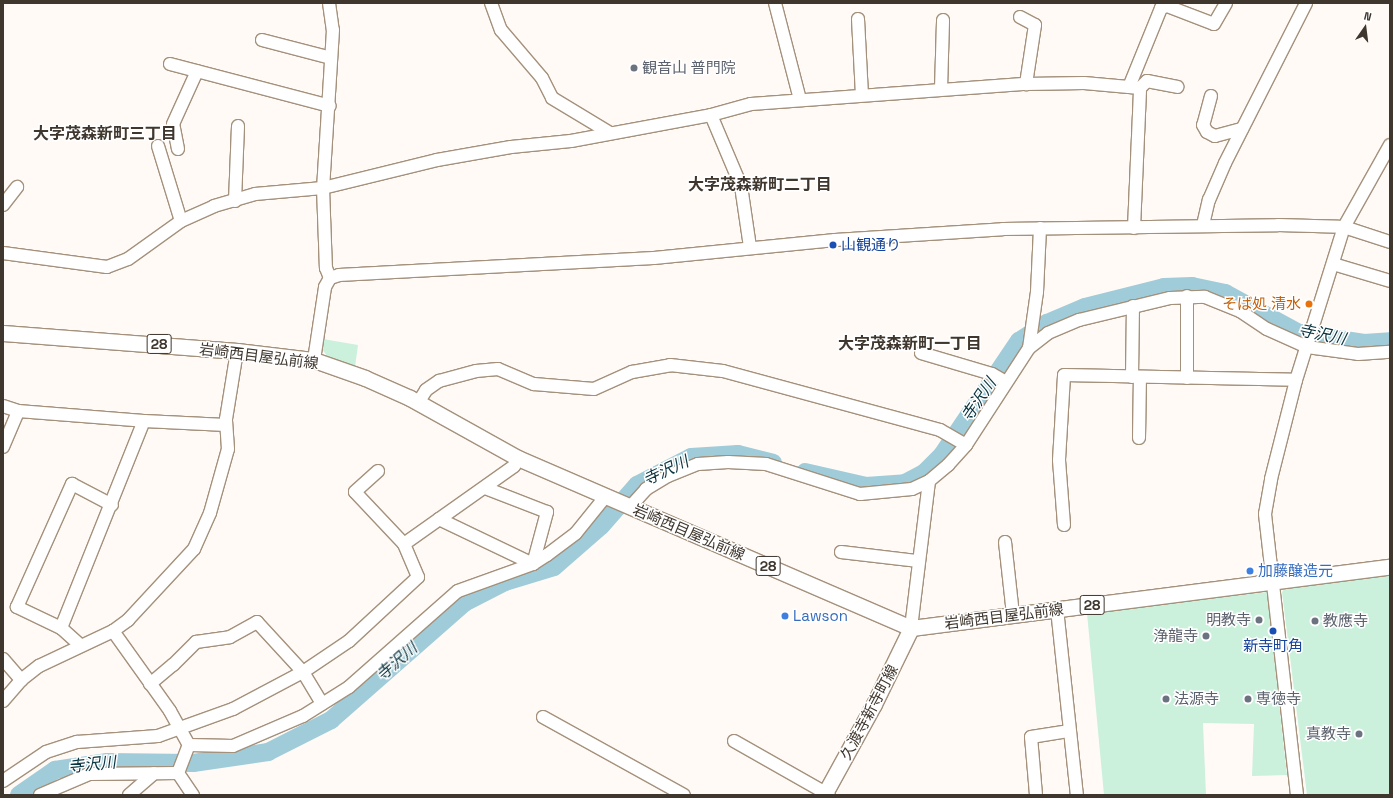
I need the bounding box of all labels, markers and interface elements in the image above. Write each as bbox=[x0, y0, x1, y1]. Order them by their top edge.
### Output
north arrow bbox=[1345, 8, 1385, 48]
text: N bbox=[1363, 9, 1373, 24]
place label: 観音山 普門院 bbox=[642, 59, 736, 77]
marker: 観音山 普門院 bbox=[629, 63, 639, 73]
district label: 大字茂森新町三丁目 bbox=[33, 124, 177, 144]
district label: 大字茂森新町二丁目 bbox=[688, 175, 832, 195]
place label: 山観通り bbox=[841, 236, 901, 254]
marker: 山観通り bbox=[828, 240, 838, 250]
place label: そば処 清水 bbox=[1222, 295, 1301, 313]
marker: そば処 清水 bbox=[1304, 299, 1314, 309]
water label: 寺沢川 bbox=[1297, 321, 1347, 349]
road number: 28 bbox=[146, 332, 172, 356]
district label: 大字茂森新町一丁目 bbox=[838, 334, 982, 354]
street label: 岩崎西目屋弘前線 bbox=[198, 340, 320, 372]
water label: 寺沢川 bbox=[958, 375, 1000, 425]
water label: 寺沢川 bbox=[640, 452, 692, 490]
street label: 岩崎西目屋弘前線 bbox=[630, 500, 748, 564]
road number: 28 bbox=[755, 554, 781, 578]
place label: 加藤醸造元 bbox=[1258, 562, 1333, 580]
marker: 加藤醸造元 bbox=[1245, 566, 1255, 576]
road number: 28 bbox=[1079, 593, 1105, 617]
street label: 岩崎西目屋弘前線 bbox=[943, 600, 1065, 632]
place label: Lawson bbox=[793, 607, 848, 625]
marker: Lawson bbox=[780, 611, 790, 621]
place label: 明教寺 bbox=[1206, 611, 1251, 629]
place label: 教應寺 bbox=[1323, 612, 1368, 630]
marker: 明教寺 bbox=[1254, 615, 1264, 625]
marker: 教應寺 bbox=[1310, 616, 1320, 626]
marker: 新寺町角 bbox=[1268, 626, 1278, 636]
place label: 浄龍寺 bbox=[1153, 627, 1198, 645]
marker: 浄龍寺 bbox=[1201, 631, 1211, 641]
place label: 新寺町角 bbox=[1243, 637, 1303, 655]
water label: 寺沢川 bbox=[373, 639, 421, 685]
street label: 久渡寺新寺町線 bbox=[836, 661, 902, 763]
place label: 法源寺 bbox=[1174, 690, 1219, 708]
place label: 専徳寺 bbox=[1256, 690, 1301, 708]
marker: 法源寺 bbox=[1161, 694, 1171, 704]
marker: 専徳寺 bbox=[1243, 694, 1253, 704]
place label: 真教寺 bbox=[1306, 725, 1351, 743]
marker: 真教寺 bbox=[1354, 729, 1364, 739]
water label: 寺沢川 bbox=[67, 753, 117, 777]

